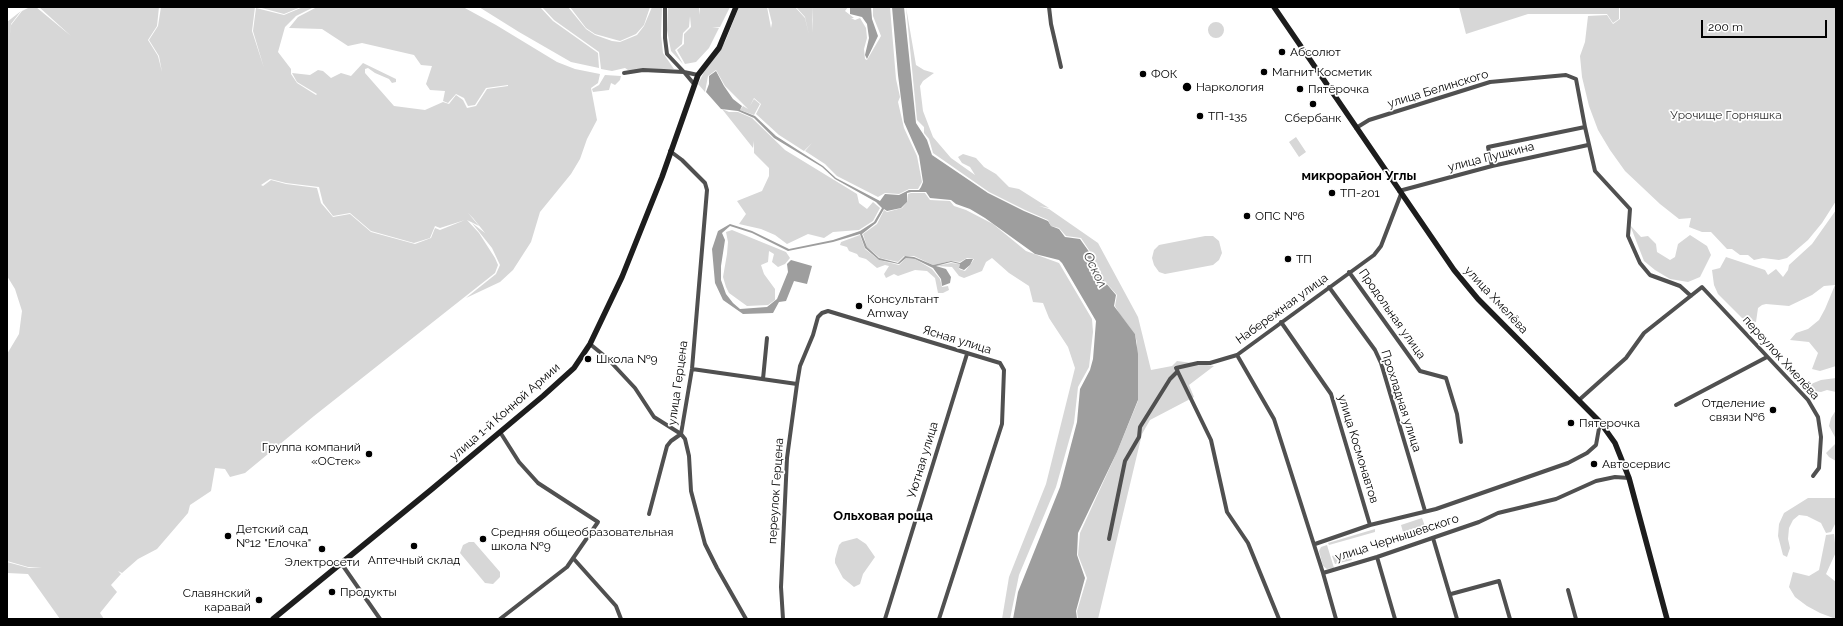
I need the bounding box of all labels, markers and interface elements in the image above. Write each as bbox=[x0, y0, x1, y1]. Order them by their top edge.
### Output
scale bar bbox=[1703, 12, 1829, 38]
text: 200 m bbox=[1708, 20, 1743, 34]
place label: Абсолют bbox=[1290, 45, 1341, 59]
marker: Абсолют bbox=[1277, 47, 1287, 57]
place label: Магнит Косметик bbox=[1272, 65, 1372, 79]
place label: ФОК bbox=[1151, 67, 1177, 81]
marker: Магнит Косметик bbox=[1259, 67, 1269, 77]
street label: улица Белинского bbox=[1386, 67, 1490, 111]
marker: ФОК bbox=[1138, 69, 1148, 79]
place label: Наркология bbox=[1196, 80, 1264, 94]
marker: Наркология bbox=[1181, 81, 1193, 93]
place label: Пятёрочка bbox=[1308, 82, 1369, 96]
marker: Пятёрочка bbox=[1295, 84, 1305, 94]
marker: Сбербанк bbox=[1308, 99, 1318, 109]
park label: Урочище Горняшка bbox=[1670, 108, 1782, 122]
place label: ТП-135 bbox=[1208, 109, 1247, 123]
marker: ТП-135 bbox=[1195, 111, 1205, 121]
place label: Сбербанк bbox=[1284, 111, 1342, 125]
street label: улица Пушкина bbox=[1446, 139, 1536, 175]
district label: микрорайон Углы bbox=[1302, 168, 1416, 184]
place label: ТП-201 bbox=[1340, 186, 1380, 200]
marker: ТП-201 bbox=[1327, 188, 1337, 198]
place label: ОПС №6 bbox=[1255, 209, 1305, 223]
marker: ОПС №6 bbox=[1242, 211, 1252, 221]
water label: Оскол bbox=[1080, 250, 1110, 290]
place label: ТП bbox=[1296, 252, 1312, 266]
marker: ТП bbox=[1283, 254, 1293, 264]
street label: улица Хмелёва bbox=[1461, 263, 1531, 337]
street label: Продольная улица bbox=[1356, 266, 1428, 362]
street label: Набережная улица bbox=[1233, 271, 1331, 347]
place label: Консультант Amway bbox=[867, 292, 939, 320]
marker: Консультант Amway bbox=[854, 301, 864, 311]
street label: переулок Хмелёва bbox=[1740, 313, 1822, 403]
street label: Ясная улица bbox=[921, 323, 993, 357]
street label: улица Герцена bbox=[665, 340, 691, 426]
street label: Прохладная улица bbox=[1378, 348, 1424, 454]
place label: Школа №9 bbox=[596, 352, 658, 366]
marker: Школа №9 bbox=[583, 354, 593, 364]
street label: улица 1-й Конной Армии bbox=[447, 360, 563, 464]
street label: улица Космонавтов bbox=[1335, 393, 1381, 505]
place label: Отделение связи №6 bbox=[1702, 396, 1765, 424]
marker: Отделение связи №6 bbox=[1768, 405, 1778, 415]
place label: Пятерочка bbox=[1579, 416, 1640, 430]
marker: Пятерочка bbox=[1566, 418, 1576, 428]
street label: Уютная улица bbox=[905, 420, 941, 500]
street label: переулок Герцена bbox=[765, 438, 787, 544]
place label: Группа компаний «ОСтек» bbox=[262, 440, 361, 468]
marker: Группа компаний «ОСтек» bbox=[364, 449, 374, 459]
place label: Автосервис bbox=[1602, 457, 1670, 471]
marker: Автосервис bbox=[1589, 459, 1599, 469]
district label: Ольховая роща bbox=[833, 508, 933, 524]
street label: улица Чернышевского bbox=[1333, 511, 1461, 565]
place label: Детский сад №12 "Елочка" bbox=[236, 522, 311, 550]
place label: Средняя общеобразовательная школа №9 bbox=[491, 525, 674, 553]
marker: Детский сад №12 "Елочка" bbox=[223, 531, 233, 541]
marker: Средняя общеобразовательная школа №9 bbox=[478, 534, 488, 544]
marker: Аптечный склад bbox=[409, 541, 419, 551]
marker: Электросети bbox=[317, 544, 327, 554]
place label: Аптечный склад bbox=[368, 553, 460, 567]
place label: Электросети bbox=[284, 555, 360, 569]
place label: Продукты bbox=[340, 585, 397, 599]
place label: Славянский каравай bbox=[183, 586, 251, 614]
marker: Продукты bbox=[327, 587, 337, 597]
marker: Славянский каравай bbox=[254, 595, 264, 605]

